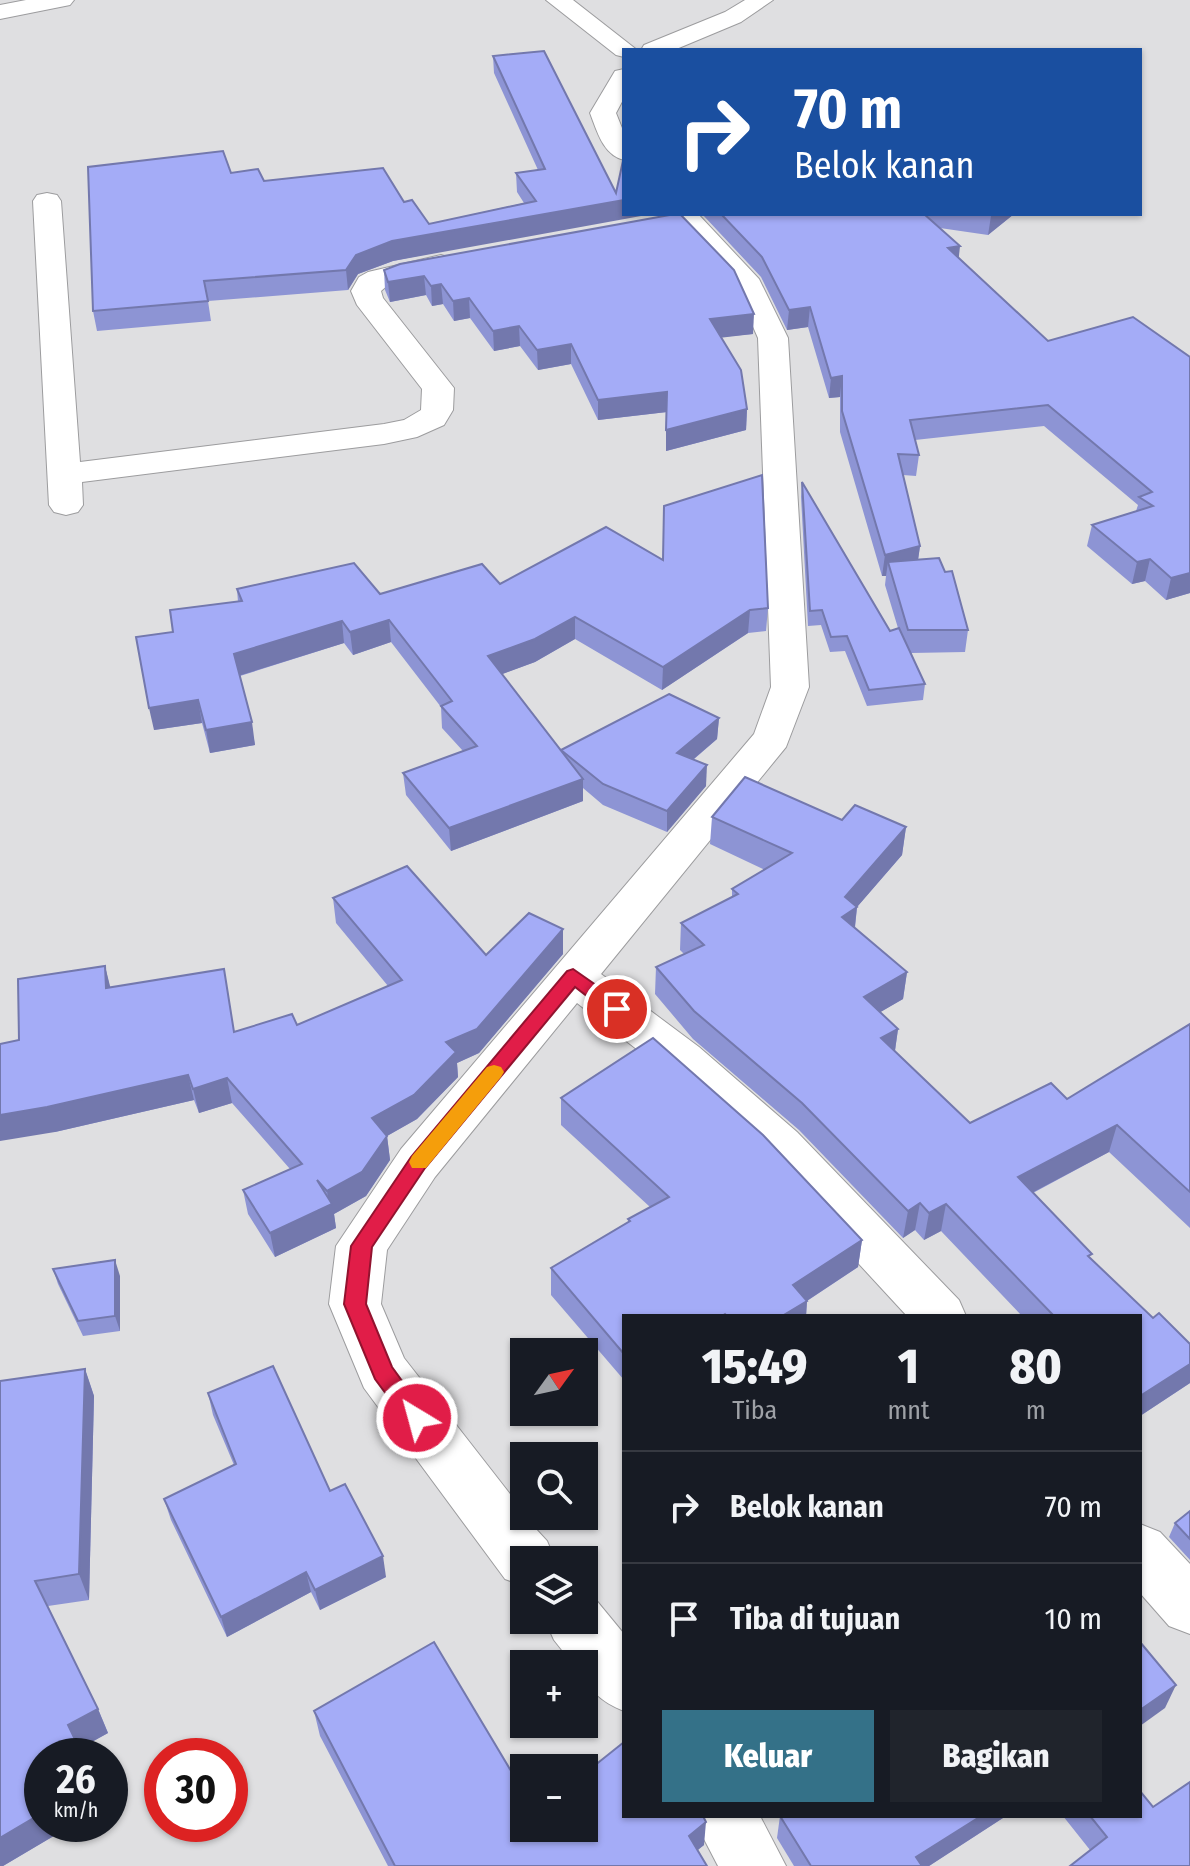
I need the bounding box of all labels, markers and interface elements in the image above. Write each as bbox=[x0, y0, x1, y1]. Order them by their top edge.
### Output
text: 70 m bbox=[794, 76, 902, 143]
icon: right bbox=[662, 80, 766, 184]
text: Belok kanan bbox=[794, 144, 974, 188]
pin bbox=[583, 975, 651, 1043]
icon: arrive bbox=[595, 987, 639, 1031]
north arrow bbox=[510, 1338, 598, 1426]
map controls bbox=[510, 1338, 598, 1842]
text: 15:49 bbox=[702, 1338, 807, 1396]
text: 1 bbox=[898, 1338, 919, 1396]
text: 80 bbox=[1010, 1338, 1062, 1396]
position arrow bbox=[375, 1376, 459, 1460]
text: Tiba bbox=[732, 1395, 777, 1426]
text: mnt bbox=[887, 1395, 930, 1426]
text: m bbox=[1026, 1395, 1046, 1426]
button: search bbox=[510, 1442, 598, 1530]
icon: right bbox=[662, 1485, 706, 1529]
text: Belok kanan bbox=[730, 1489, 884, 1525]
text: 70 m bbox=[1044, 1489, 1102, 1525]
button: layers bbox=[510, 1546, 598, 1634]
icon: arrive bbox=[662, 1597, 706, 1641]
text: Tiba di tujuan bbox=[730, 1601, 900, 1637]
text: 10 m bbox=[1045, 1601, 1102, 1637]
button: + bbox=[510, 1650, 598, 1738]
button: Keluar bbox=[662, 1710, 874, 1802]
button: Bagikan bbox=[890, 1710, 1102, 1802]
speed limit sign: 30 bbox=[144, 1738, 248, 1842]
button: − bbox=[510, 1754, 598, 1842]
text: 26 bbox=[56, 1756, 96, 1804]
text: km/h bbox=[54, 1798, 98, 1822]

